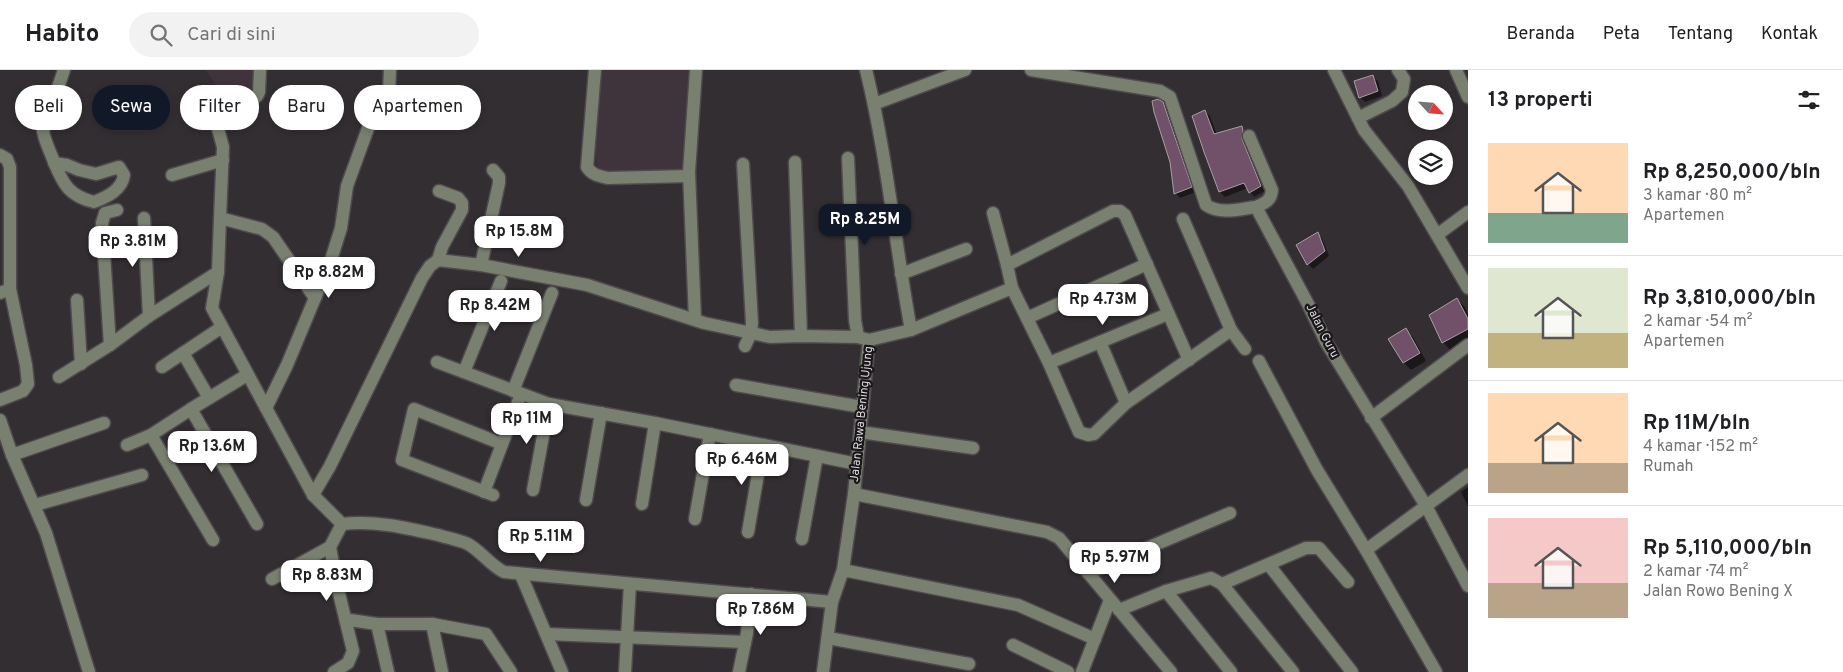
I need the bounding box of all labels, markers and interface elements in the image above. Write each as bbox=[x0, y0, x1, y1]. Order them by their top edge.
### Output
search box bbox=[129, 12, 479, 57]
text: Habito bbox=[25, 20, 99, 50]
icon: search bbox=[147, 21, 175, 49]
text: Cari di sini bbox=[187, 23, 276, 47]
text: Beranda bbox=[1506, 23, 1575, 46]
text: Peta bbox=[1603, 23, 1640, 46]
text: Tentang bbox=[1668, 23, 1733, 46]
text: Kontak bbox=[1761, 23, 1818, 46]
chip: Beli bbox=[15, 85, 82, 130]
chip: Sewa bbox=[92, 85, 170, 130]
chip: Filter bbox=[180, 85, 259, 130]
chip: Baru bbox=[269, 85, 344, 130]
chip: Apartemen bbox=[354, 85, 481, 130]
north arrow bbox=[1408, 85, 1452, 130]
map controls bbox=[1408, 85, 1453, 185]
icon: filters bbox=[1795, 86, 1823, 114]
text: 13 properti bbox=[1488, 87, 1593, 114]
button: layers bbox=[1408, 140, 1453, 185]
text: Rp 8,250,000/bln bbox=[1643, 159, 1821, 186]
icon: home bbox=[1528, 163, 1588, 223]
text: 3 kamar · 80 m² bbox=[1643, 186, 1752, 206]
pin: Rp 8.25M bbox=[813, 204, 917, 246]
text: Apartemen bbox=[1643, 206, 1724, 226]
text: Rp 8.25M bbox=[830, 210, 900, 230]
pin: Rp 15.8M bbox=[467, 216, 571, 258]
text: Rp 15.8M bbox=[485, 222, 553, 242]
pin: Rp 3.81M bbox=[81, 226, 185, 268]
text: Rp 3.81M bbox=[100, 232, 166, 252]
pin: Rp 8.82M bbox=[277, 256, 381, 299]
text: Rp 8.82M bbox=[294, 263, 364, 283]
pin: Rp 4.73M bbox=[1051, 284, 1155, 326]
text: Rp 3,810,000/bln bbox=[1643, 285, 1816, 312]
icon: home bbox=[1528, 288, 1588, 348]
pin: Rp 8.42M bbox=[443, 290, 547, 332]
text: Rp 4.73M bbox=[1069, 290, 1137, 310]
text: Rp 8.42M bbox=[460, 296, 530, 316]
street label: Jalan Guru bbox=[1302, 301, 1342, 361]
text: 2 kamar · 54 m² bbox=[1643, 312, 1753, 332]
text: Apartemen bbox=[1643, 332, 1724, 352]
street label: Jalan Rawa Bening Ujung bbox=[847, 345, 877, 483]
pin: Rp 11M bbox=[486, 402, 568, 445]
text: Rp 11M bbox=[502, 409, 552, 429]
text: Rp 11M/bln bbox=[1643, 410, 1750, 437]
icon: home bbox=[1528, 413, 1588, 473]
pin: Rp 13.6M bbox=[160, 430, 264, 473]
text: Rp 13.6M bbox=[179, 437, 245, 457]
text: 4 kamar · 152 m² bbox=[1643, 437, 1758, 457]
pin: Rp 6.46M bbox=[690, 444, 794, 486]
text: Rp 6.46M bbox=[706, 450, 778, 470]
text: Rumah bbox=[1643, 457, 1694, 477]
pin: Rp 5.11M bbox=[489, 520, 593, 563]
text: Rp 5.11M bbox=[509, 527, 573, 547]
text: Rp 5,110,000/bln bbox=[1643, 535, 1812, 562]
icon: home bbox=[1528, 538, 1588, 598]
pin: Rp 5.97M bbox=[1063, 542, 1167, 584]
text: Rp 5.97M bbox=[1081, 548, 1150, 568]
pin: Rp 8.83M bbox=[275, 560, 379, 602]
text: 2 kamar · 74 m² bbox=[1643, 562, 1748, 582]
text: Rp 8.83M bbox=[292, 566, 362, 586]
text: Jalan Rowo Bening X bbox=[1643, 582, 1793, 602]
pin: Rp 7.86M bbox=[709, 594, 813, 636]
text: Rp 7.86M bbox=[727, 600, 795, 620]

